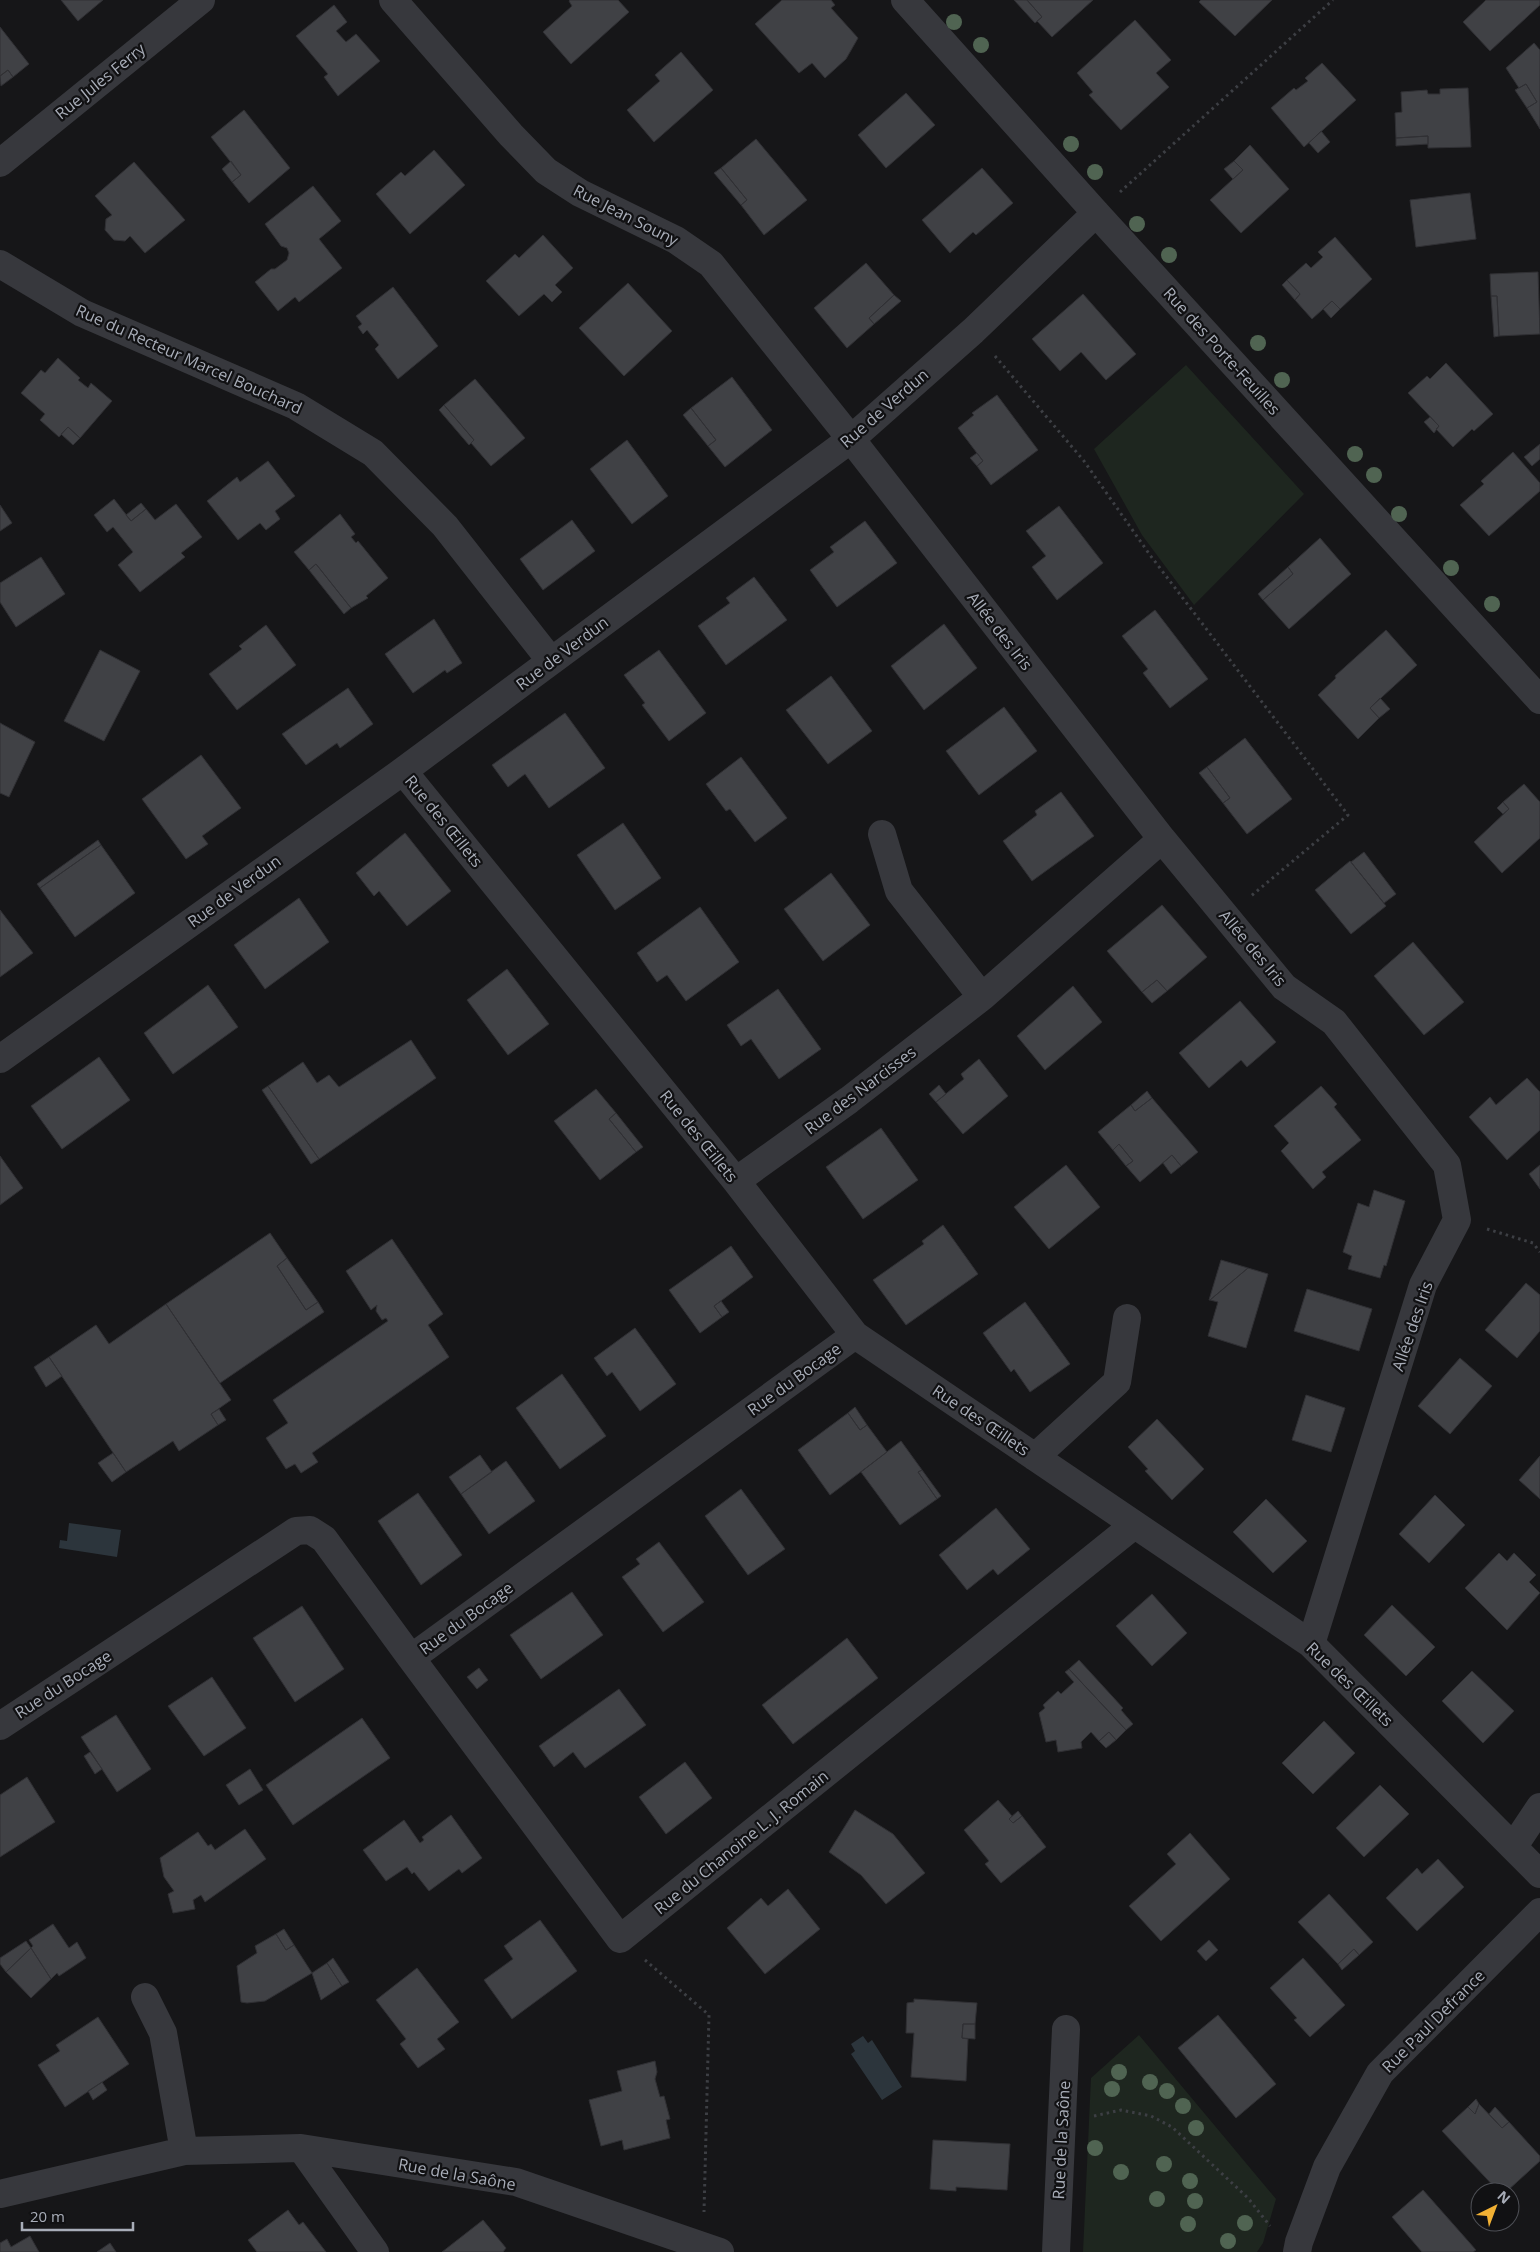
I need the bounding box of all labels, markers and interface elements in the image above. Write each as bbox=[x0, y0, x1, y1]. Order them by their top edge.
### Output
street label: Rue Jules Ferry bbox=[50, 37, 150, 124]
street label: Rue Jean Souny bbox=[570, 179, 683, 251]
street label: Rue des Porte-Feuilles bbox=[1159, 282, 1285, 420]
street label: Rue du Recteur Marcel Bouchard bbox=[72, 299, 306, 419]
street label: Rue de Verdun bbox=[835, 364, 933, 452]
street label: Allée des Iris bbox=[963, 587, 1037, 675]
street label: Rue de Verdun bbox=[511, 611, 613, 695]
street label: Rue des Œillets bbox=[400, 770, 488, 872]
street label: Rue de Verdun bbox=[183, 850, 285, 932]
street label: Allée des Iris bbox=[1215, 905, 1291, 991]
street label: Rue des Narcisses bbox=[800, 1041, 920, 1139]
street label: Rue des Œillets bbox=[655, 1085, 743, 1187]
street label: Allée des Iris bbox=[1386, 1278, 1438, 1374]
street label: Rue du Bocage bbox=[743, 1338, 845, 1420]
street label: Rue des Œillets bbox=[928, 1379, 1034, 1461]
street label: Rue du Bocage bbox=[415, 1577, 517, 1659]
street label: Rue des Œillets bbox=[1302, 1637, 1398, 1731]
street label: Rue du Bocage bbox=[11, 1645, 115, 1723]
street label: Rue du Chanoine L. J. Romain bbox=[649, 1765, 833, 1919]
street label: Rue Paul Defrance bbox=[1377, 1965, 1489, 2077]
street label: Rue de la Saône bbox=[1047, 2080, 1075, 2200]
street label: Rue de la Saône bbox=[397, 2153, 517, 2195]
north arrow bbox=[1470, 2182, 1520, 2232]
text: N bbox=[1493, 2186, 1515, 2208]
scale bar bbox=[22, 2200, 134, 2232]
text: 20 m bbox=[30, 2206, 65, 2226]

